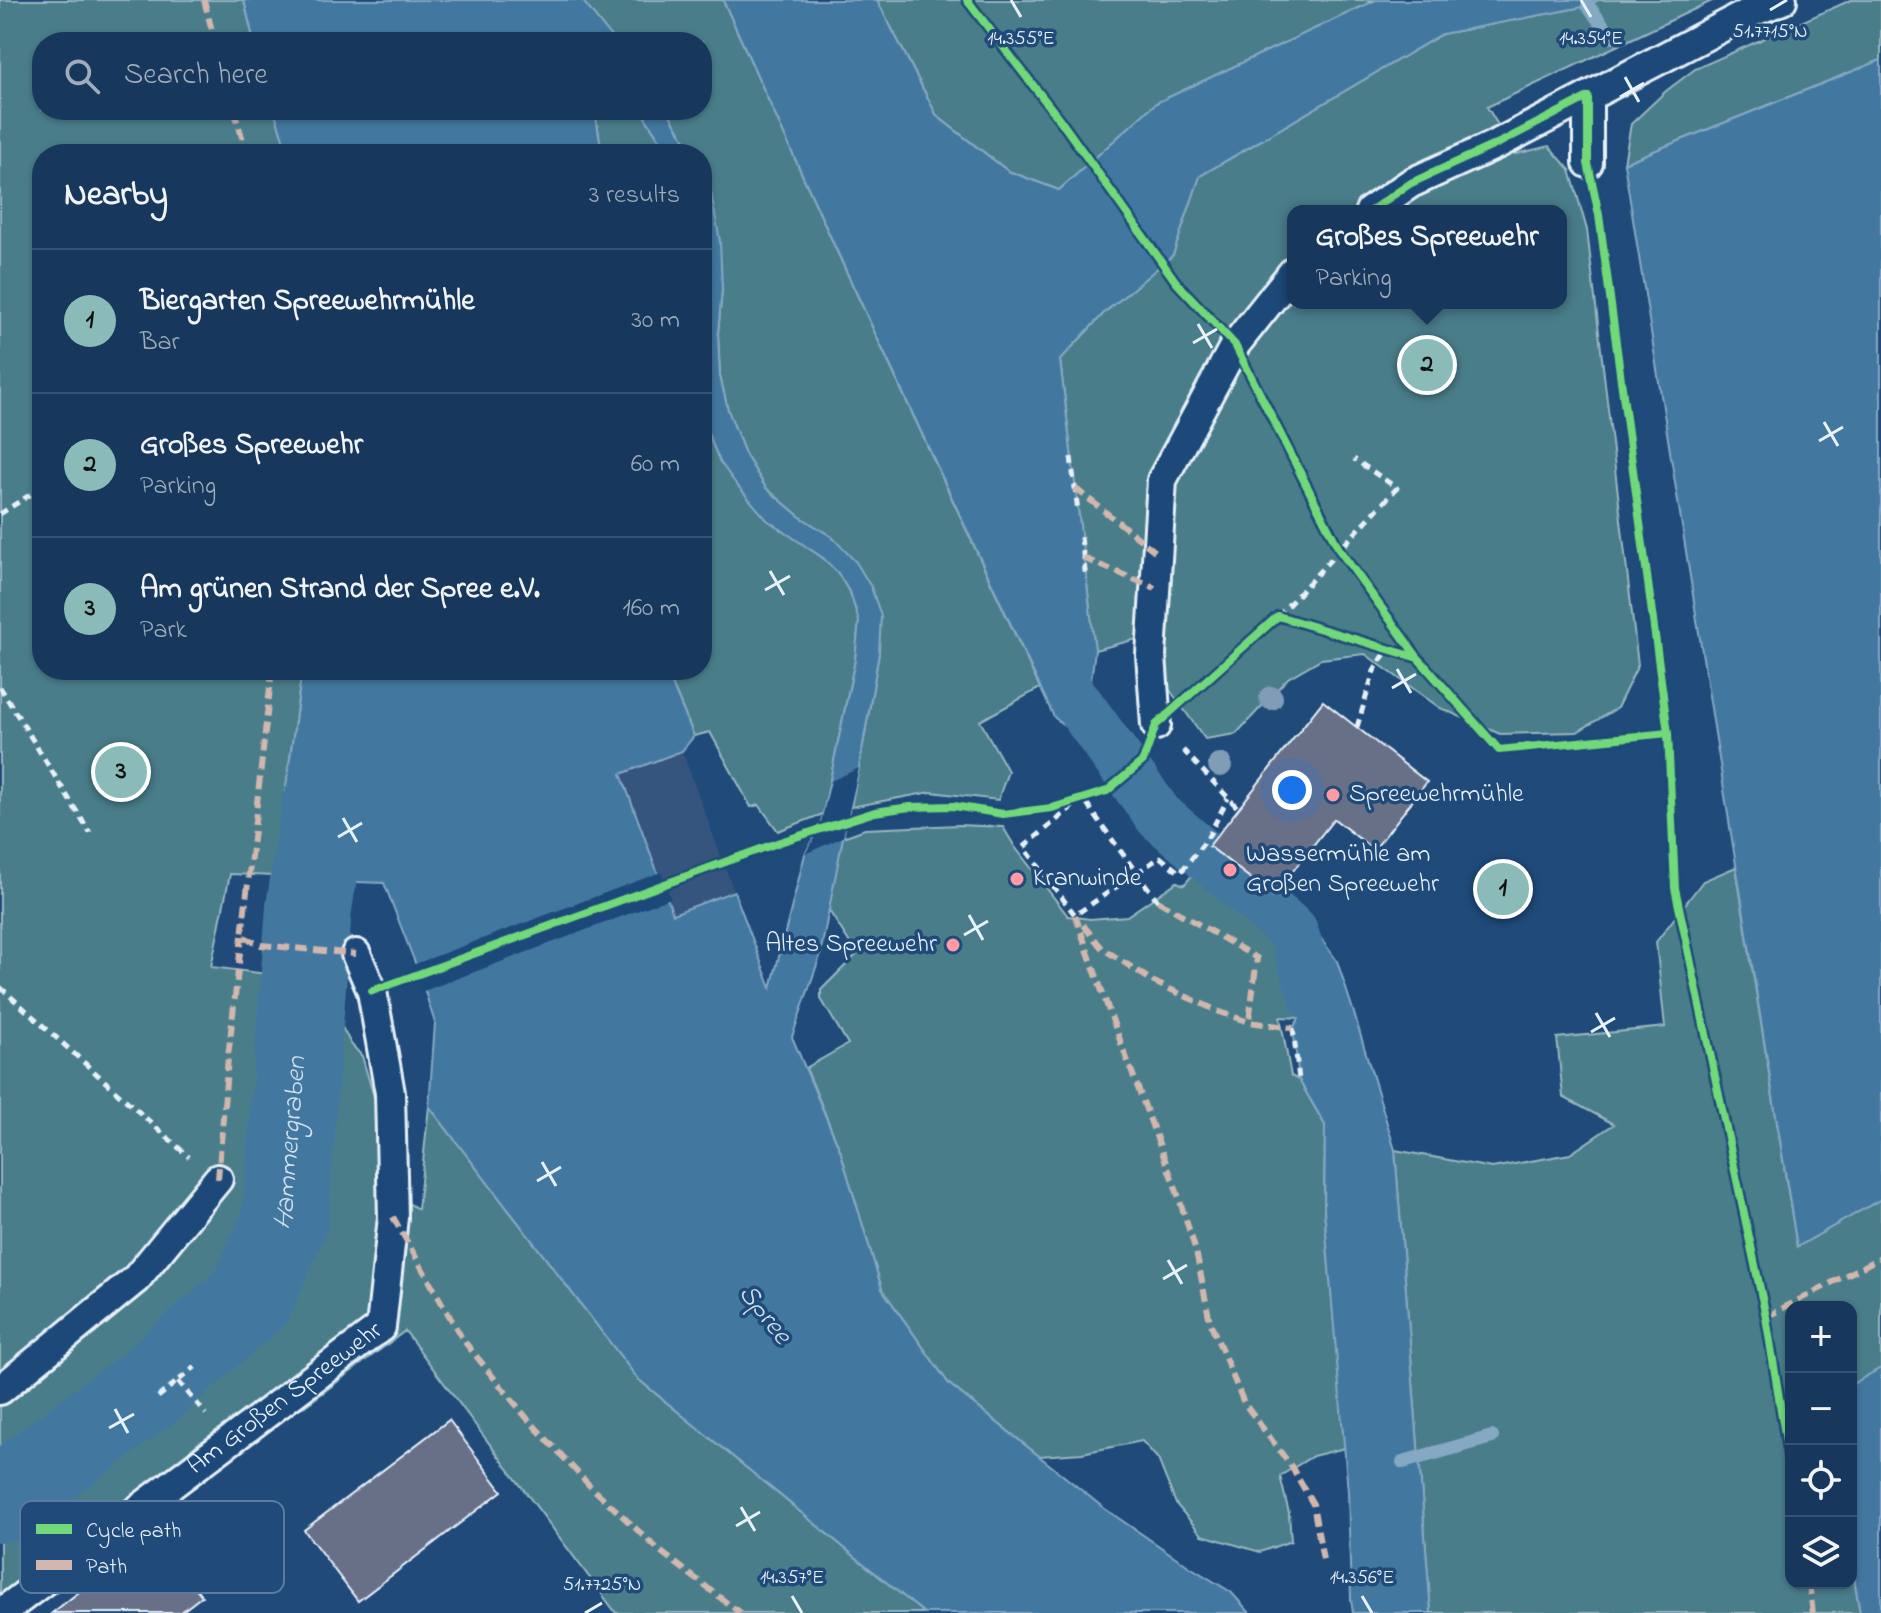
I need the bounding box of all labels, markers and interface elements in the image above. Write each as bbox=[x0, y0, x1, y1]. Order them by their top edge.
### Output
text: 51.7715°N bbox=[1732, 18, 1808, 47]
text: 14.355°E bbox=[987, 25, 1055, 54]
text: 14.354°E bbox=[1559, 25, 1623, 54]
search box bbox=[32, 32, 712, 120]
icon: search bbox=[60, 54, 104, 98]
text: Search here bbox=[124, 54, 268, 98]
text: Nearby bbox=[64, 171, 168, 221]
text: 3 results bbox=[589, 177, 680, 215]
popup bbox=[1287, 205, 1567, 309]
text: Großes Spreewehr bbox=[1315, 216, 1539, 260]
text: Parking bbox=[1315, 260, 1392, 298]
text: Biergarten Spreewehrmühle bbox=[140, 280, 475, 324]
text: 1 bbox=[86, 302, 94, 340]
text: 30 m bbox=[631, 302, 680, 340]
text: Bar bbox=[140, 324, 180, 362]
pin: 2 bbox=[1401, 335, 1453, 395]
text: Großes Spreewehr bbox=[140, 424, 363, 468]
text: 2 bbox=[84, 446, 96, 484]
text: 60 m bbox=[631, 446, 680, 484]
text: Parking bbox=[140, 468, 216, 506]
text: Am grünen Strand der Spree e.V. bbox=[140, 568, 540, 612]
text: 3 bbox=[85, 590, 95, 628]
text: 160 m bbox=[622, 590, 680, 628]
text: Park bbox=[140, 612, 187, 650]
pin: 3 bbox=[95, 742, 147, 802]
your location bbox=[1272, 770, 1312, 810]
place label: Spreewehrmühle bbox=[1349, 776, 1524, 814]
marker: Spreewehrmühle bbox=[1324, 786, 1342, 804]
place label: Wassermühle am Großen Spreewehr bbox=[1246, 836, 1440, 904]
pin: 1 bbox=[1477, 859, 1529, 919]
place label: Kranwinde bbox=[1033, 860, 1142, 898]
marker: Wassermühle am Großen Spreewehr bbox=[1221, 861, 1239, 879]
marker: Kranwinde bbox=[1008, 870, 1026, 888]
place label: Altes Spreewehr bbox=[765, 926, 938, 964]
marker: Altes Spreewehr bbox=[944, 936, 962, 954]
water label: Hammergraben bbox=[262, 1054, 318, 1237]
water label: Spree bbox=[727, 1276, 802, 1355]
map controls bbox=[1785, 1301, 1857, 1589]
button: + bbox=[1785, 1301, 1857, 1373]
street label: Am Großen Spreewehr bbox=[180, 1312, 392, 1485]
button: − bbox=[1785, 1373, 1857, 1445]
button: locate bbox=[1785, 1445, 1857, 1517]
legend bbox=[20, 1501, 284, 1593]
text: Cycle path bbox=[86, 1516, 181, 1549]
button: layers bbox=[1785, 1517, 1857, 1589]
text: Path bbox=[86, 1552, 127, 1584]
text: 14.357°E bbox=[760, 1564, 824, 1593]
text: 14.356°E bbox=[1330, 1564, 1394, 1593]
text: 51.7725°N bbox=[563, 1571, 641, 1600]

